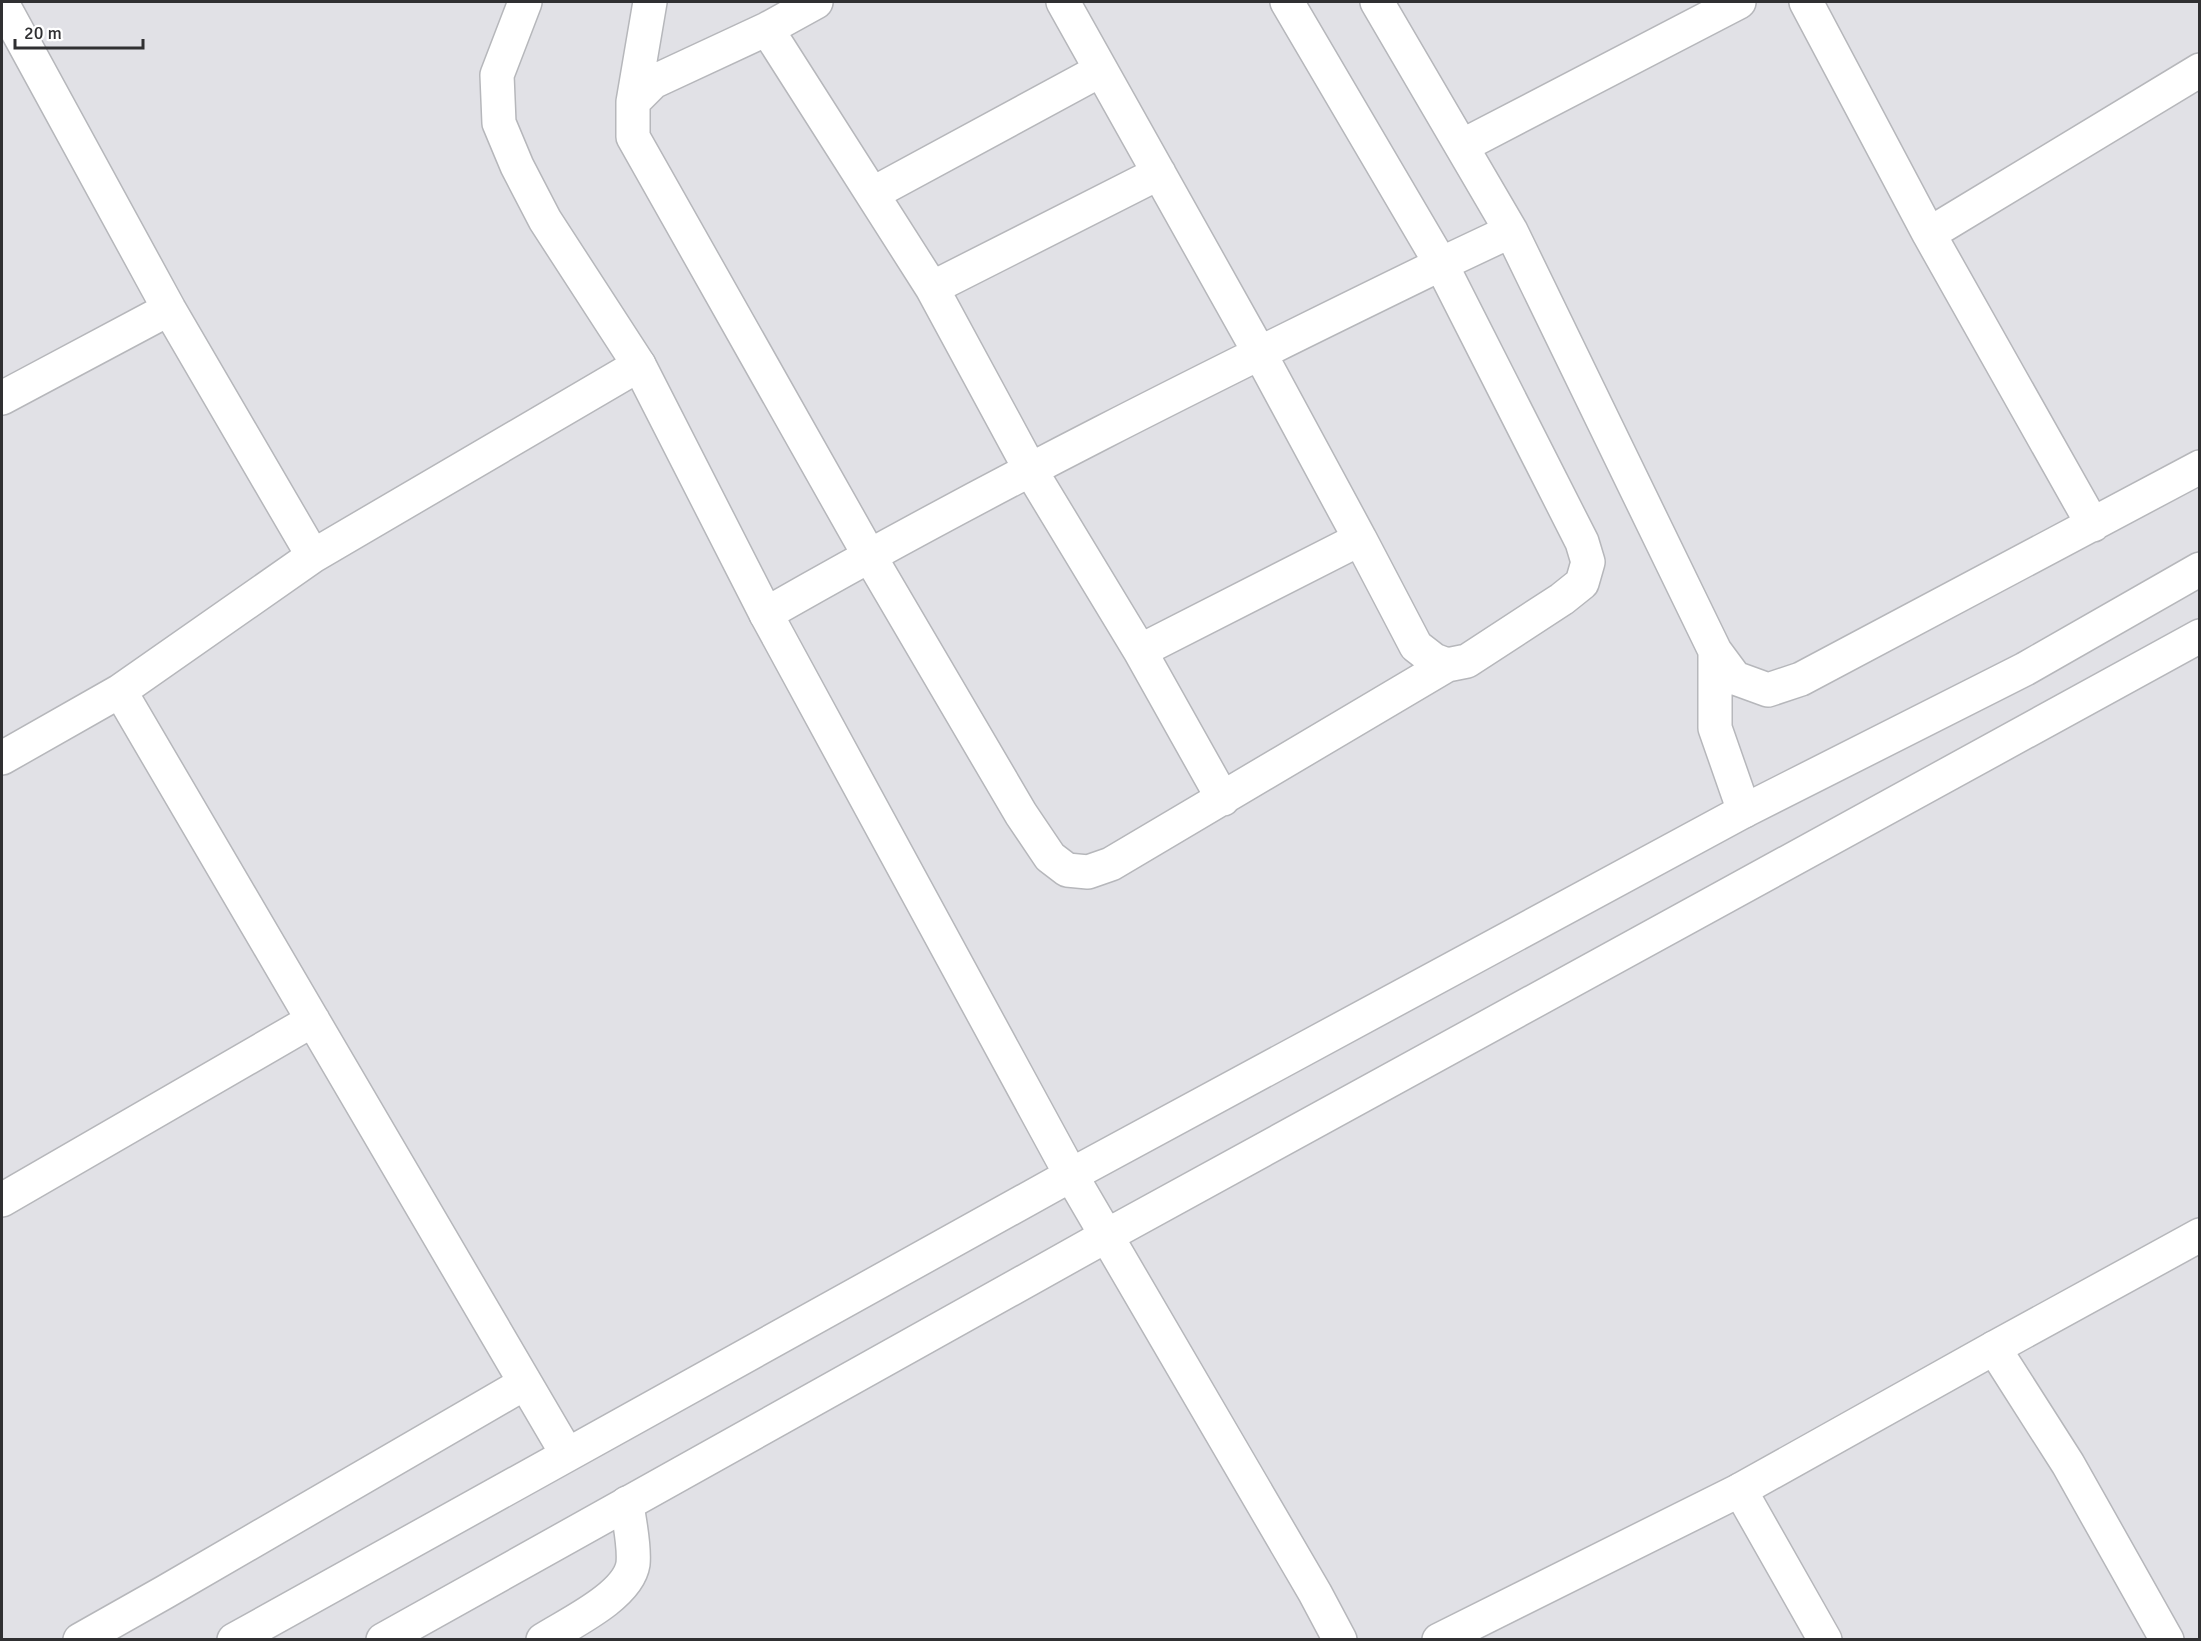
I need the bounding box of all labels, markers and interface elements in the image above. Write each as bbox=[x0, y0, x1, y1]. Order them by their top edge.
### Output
scale bar bbox=[15, 12, 142, 50]
text: 20 m bbox=[24, 22, 62, 44]

